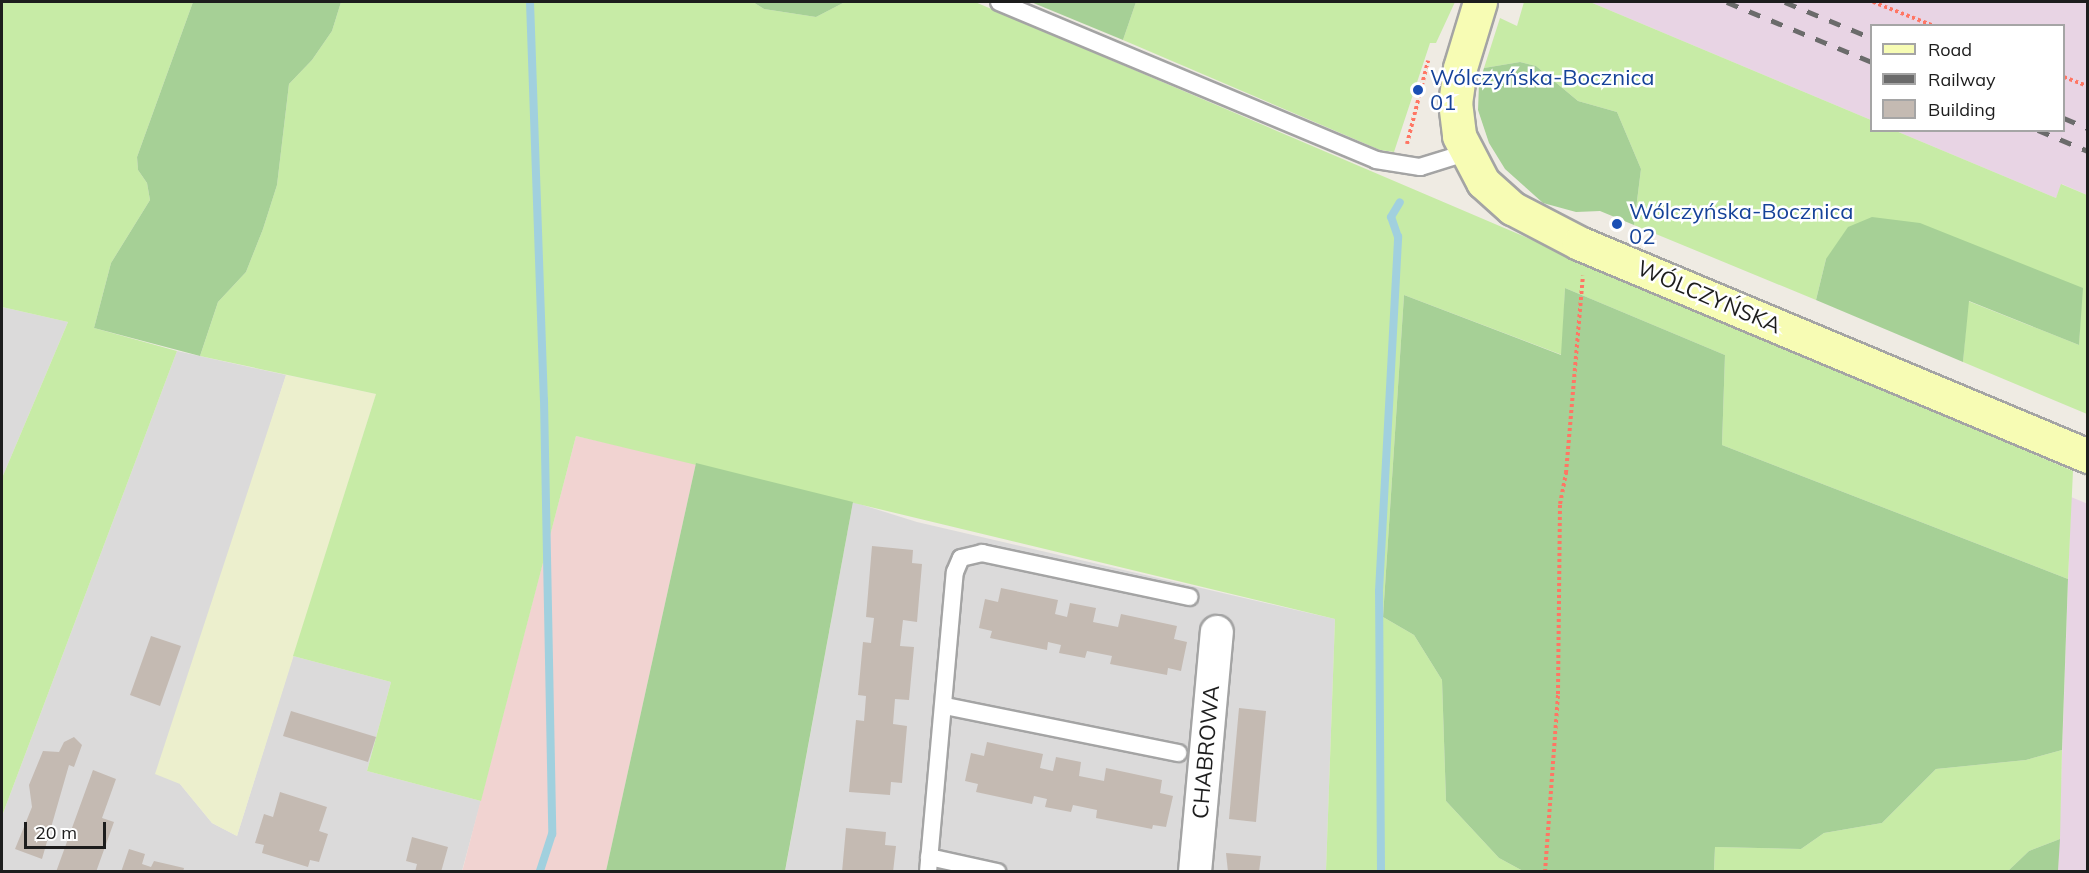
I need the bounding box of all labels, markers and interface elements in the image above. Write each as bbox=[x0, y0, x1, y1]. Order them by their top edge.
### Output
legend bbox=[1870, 24, 2065, 132]
text: Road bbox=[1928, 38, 1972, 61]
place label: Wólczyńska-Bocznica 01 bbox=[1430, 64, 1654, 116]
text: Railway bbox=[1928, 68, 1996, 91]
marker: Wólczyńska-Bocznica 01 bbox=[1411, 83, 1425, 97]
text: Building bbox=[1928, 98, 1996, 121]
place label: Wólczyńska-Bocznica 02 bbox=[1629, 198, 1853, 249]
marker: Wólczyńska-Bocznica 02 bbox=[1610, 217, 1624, 231]
street label: WÓLCZYŃSKA bbox=[1633, 255, 1785, 339]
street label: CHABROWA bbox=[1187, 684, 1225, 820]
scale bar bbox=[27, 810, 110, 848]
text: 20 m bbox=[35, 821, 77, 844]

